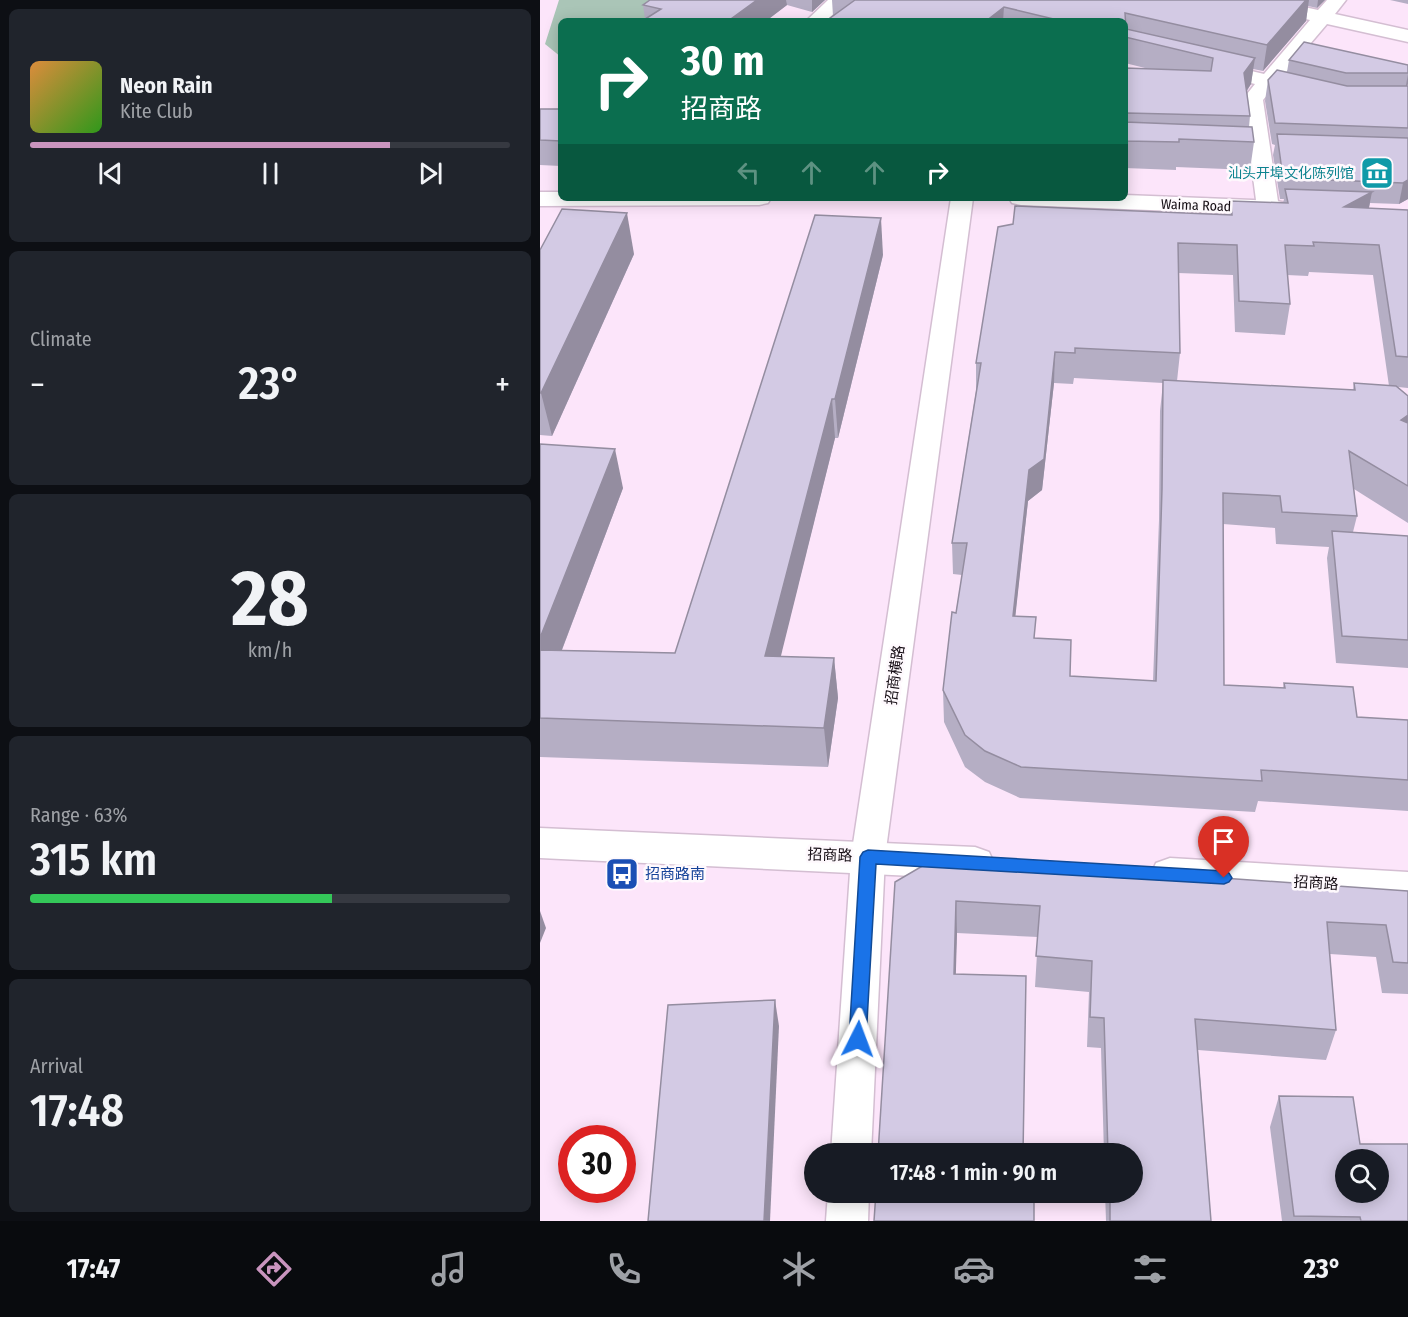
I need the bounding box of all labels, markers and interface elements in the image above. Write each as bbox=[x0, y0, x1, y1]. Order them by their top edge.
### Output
text: 30 m bbox=[681, 36, 765, 86]
icon: right bbox=[582, 42, 660, 120]
text: Neon Rain bbox=[120, 72, 213, 99]
text: 招商路 bbox=[681, 93, 762, 125]
text: Kite Club bbox=[120, 99, 193, 123]
museum icon: 汕头开埠文化陈列馆 bbox=[1359, 155, 1395, 191]
icon: left bbox=[732, 156, 765, 189]
icon: ahead bbox=[795, 156, 828, 189]
icon: ahead bbox=[858, 156, 891, 189]
icon: right bbox=[921, 156, 954, 189]
icon: previous bbox=[94, 157, 127, 190]
icon: pause bbox=[254, 157, 287, 190]
icon: next bbox=[414, 157, 447, 190]
place label: 汕头开埠文化陈列馆 bbox=[1228, 165, 1354, 182]
street label: Waima Road bbox=[1161, 196, 1231, 215]
text: Climate bbox=[30, 327, 92, 351]
text: 23° bbox=[239, 357, 301, 411]
text: − bbox=[30, 365, 45, 405]
text: + bbox=[495, 365, 510, 405]
text: 28 bbox=[231, 552, 309, 646]
text: km/h bbox=[248, 638, 292, 662]
street label: 招商横路 bbox=[882, 644, 908, 706]
text: Range · 63% bbox=[30, 803, 127, 827]
pin bbox=[1198, 816, 1249, 878]
icon: arrive bbox=[1207, 825, 1240, 858]
text: 315 km bbox=[30, 833, 157, 887]
street label: 招商路 bbox=[807, 845, 853, 865]
bus stop icon: 招商路南 bbox=[604, 856, 640, 892]
place label: 招商路南 bbox=[645, 865, 705, 883]
street label: 招商路 bbox=[1293, 873, 1339, 893]
position arrow bbox=[826, 1007, 890, 1071]
text: Arrival bbox=[30, 1054, 83, 1078]
text: 17:48 bbox=[30, 1084, 124, 1138]
speed limit sign: 30 bbox=[558, 1125, 636, 1203]
map controls bbox=[1335, 1149, 1389, 1203]
button: search bbox=[1335, 1149, 1389, 1203]
text: 17:48 · 1 min · 90 m bbox=[890, 1159, 1057, 1186]
icon: directions bbox=[253, 1248, 295, 1290]
icon: music bbox=[428, 1248, 470, 1290]
icon: phone bbox=[603, 1248, 645, 1290]
icon: climate bbox=[778, 1248, 820, 1290]
icon: car bbox=[953, 1248, 995, 1290]
icon: filters bbox=[1129, 1248, 1171, 1290]
text: 17:47 bbox=[67, 1253, 120, 1285]
text: 23° bbox=[1304, 1253, 1341, 1285]

